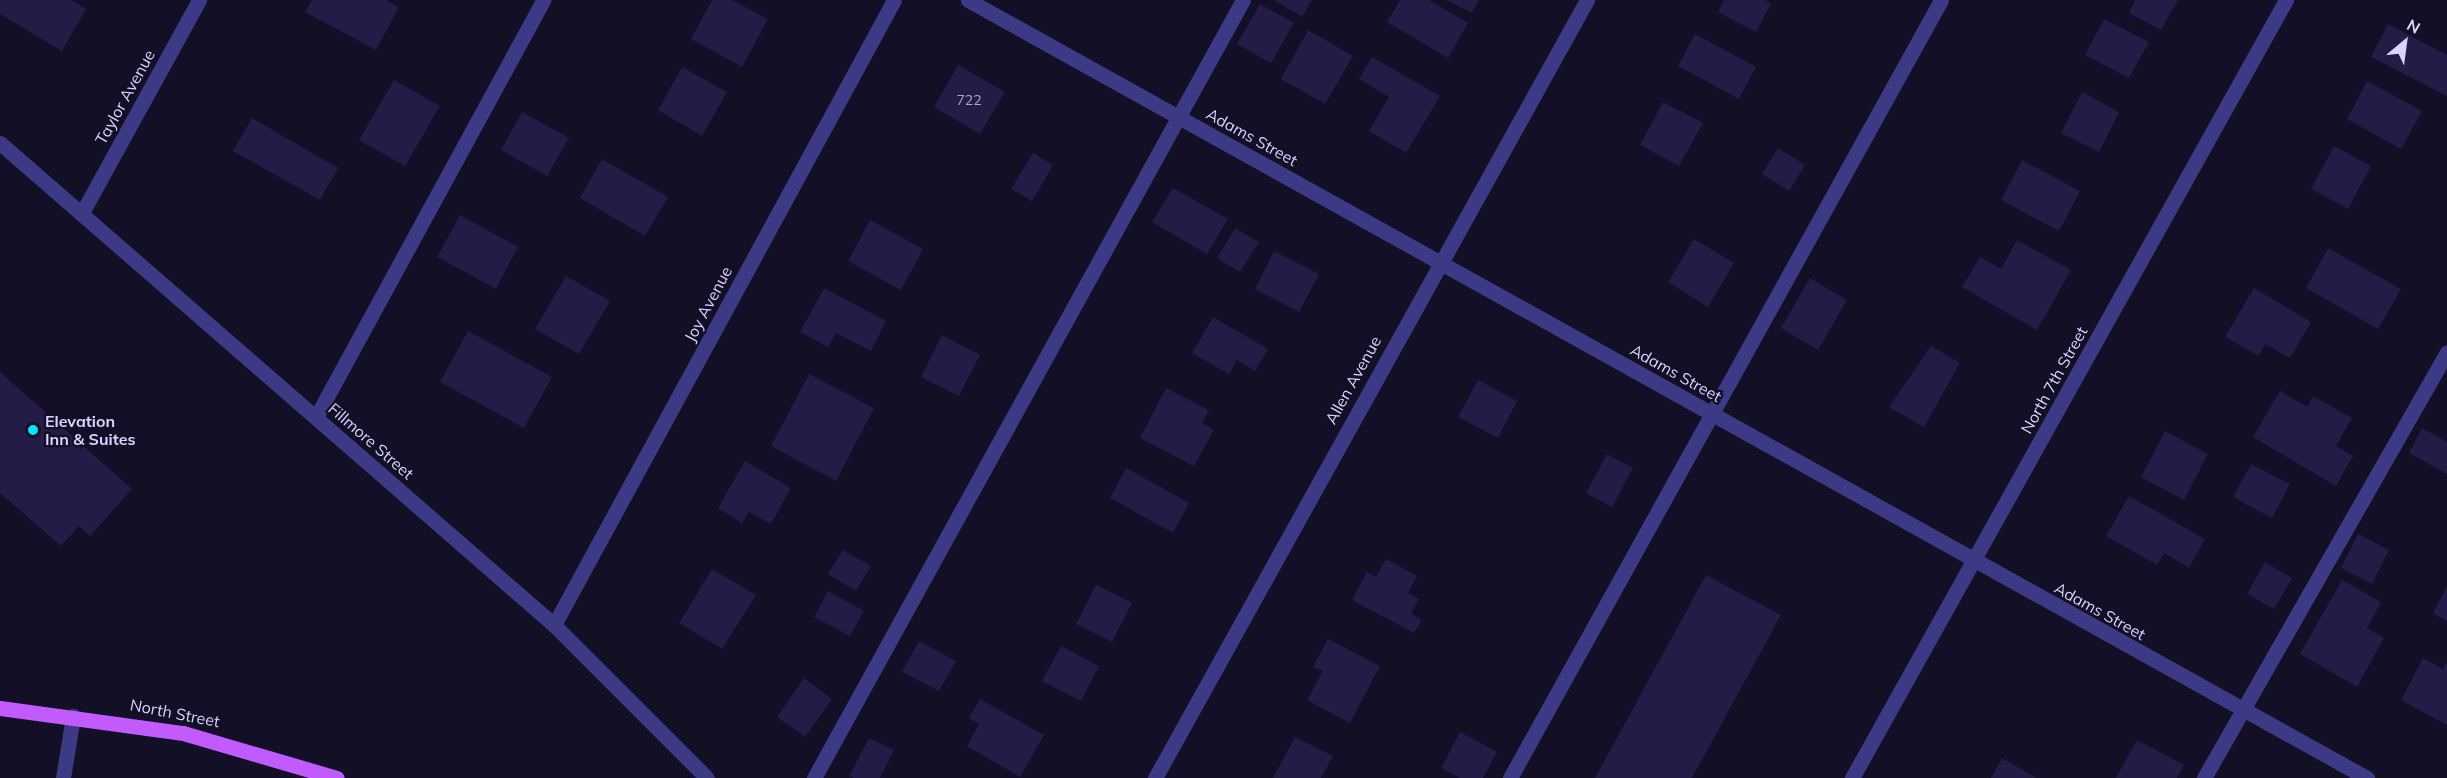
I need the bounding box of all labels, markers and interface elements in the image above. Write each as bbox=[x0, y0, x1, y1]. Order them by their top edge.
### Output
north arrow bbox=[2375, 12, 2435, 72]
text: N bbox=[2404, 15, 2424, 38]
street label: Taylor Avenue bbox=[91, 46, 159, 148]
house number: 722 bbox=[956, 92, 982, 108]
street label: Adams Street bbox=[1203, 104, 1301, 170]
street label: Joy Avenue bbox=[680, 263, 736, 345]
street label: North 7th Street bbox=[2017, 323, 2091, 437]
street label: Allen Avenue bbox=[1321, 333, 1385, 427]
street label: Adams Street bbox=[1627, 340, 1725, 406]
street label: Fillmore Street bbox=[325, 399, 417, 483]
place label: Elevation Inn & Suites bbox=[45, 411, 135, 449]
marker: Elevation Inn & Suites bbox=[26, 423, 40, 437]
street label: Adams Street bbox=[2051, 578, 2149, 644]
street label: North Street bbox=[129, 695, 221, 731]

